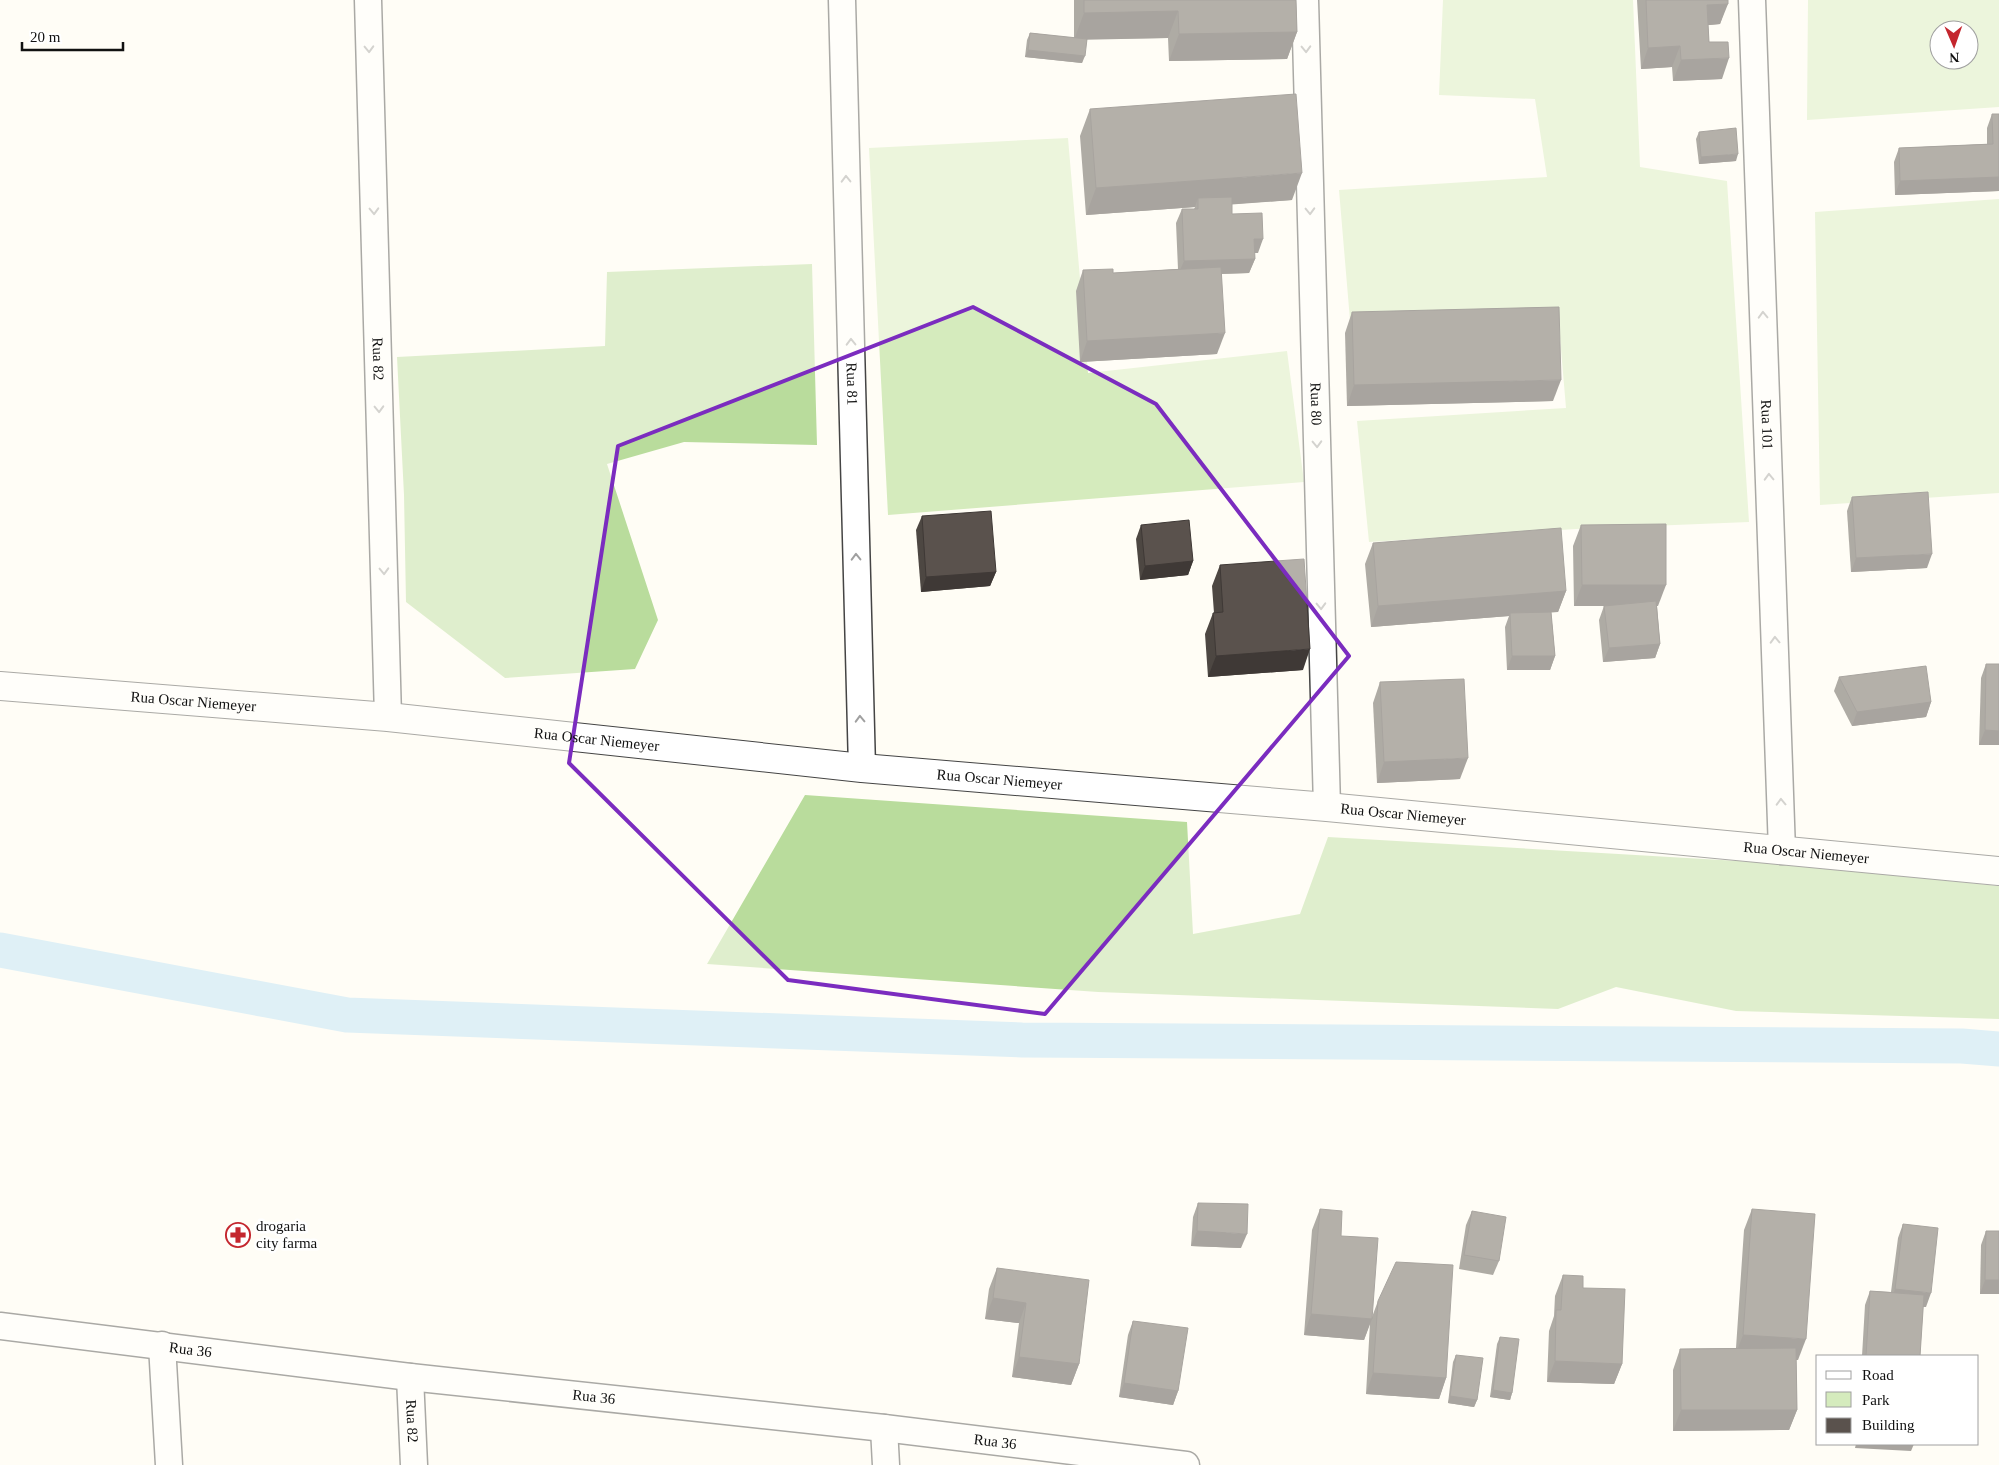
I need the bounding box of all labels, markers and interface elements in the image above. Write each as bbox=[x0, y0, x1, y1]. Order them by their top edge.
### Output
scale bar bbox=[22, 20, 124, 52]
north arrow bbox=[1929, 20, 1979, 70]
text: 20 m bbox=[30, 29, 61, 45]
one-way arrow bbox=[364, 45, 374, 53]
one-way arrow bbox=[1301, 45, 1311, 53]
text: N bbox=[1949, 50, 1960, 65]
one-way arrow bbox=[841, 175, 852, 183]
one-way arrow bbox=[368, 207, 379, 215]
one-way arrow bbox=[1305, 207, 1316, 215]
one-way arrow bbox=[1758, 310, 1768, 318]
street label: Rua 82 bbox=[369, 337, 387, 381]
one-way arrow bbox=[845, 338, 856, 346]
street label: Rua 81 bbox=[843, 362, 861, 406]
street label: Rua 80 bbox=[1307, 382, 1325, 426]
street label: Rua 101 bbox=[1758, 399, 1776, 450]
one-way arrow bbox=[374, 405, 385, 413]
one-way arrow bbox=[1311, 440, 1322, 448]
one-way arrow bbox=[1763, 473, 1774, 481]
one-way arrow bbox=[851, 552, 861, 560]
one-way arrow bbox=[379, 568, 389, 575]
one-way arrow bbox=[1316, 602, 1326, 610]
one-way arrow bbox=[1769, 635, 1780, 643]
street label: Rua Oscar Niemeyer bbox=[130, 688, 257, 714]
one-way arrow bbox=[855, 715, 865, 722]
street label: Rua Oscar Niemeyer bbox=[533, 725, 660, 754]
street label: Rua Oscar Niemeyer bbox=[936, 766, 1063, 793]
one-way arrow bbox=[1775, 798, 1786, 806]
street label: Rua Oscar Niemeyer bbox=[1340, 800, 1466, 828]
street label: Rua Oscar Niemeyer bbox=[1743, 839, 1870, 867]
place label: drogaria city farma bbox=[256, 1218, 318, 1251]
pharmacy icon: drogaria city farma bbox=[225, 1222, 251, 1248]
street label: Rua 36 bbox=[168, 1339, 213, 1360]
legend bbox=[1816, 1355, 1979, 1445]
text: Road bbox=[1862, 1367, 1894, 1383]
street label: Rua 36 bbox=[572, 1387, 616, 1407]
text: Park bbox=[1862, 1392, 1890, 1408]
street label: Rua 82 bbox=[403, 1399, 421, 1443]
text: Building bbox=[1862, 1417, 1915, 1433]
street label: Rua 36 bbox=[973, 1431, 1018, 1452]

